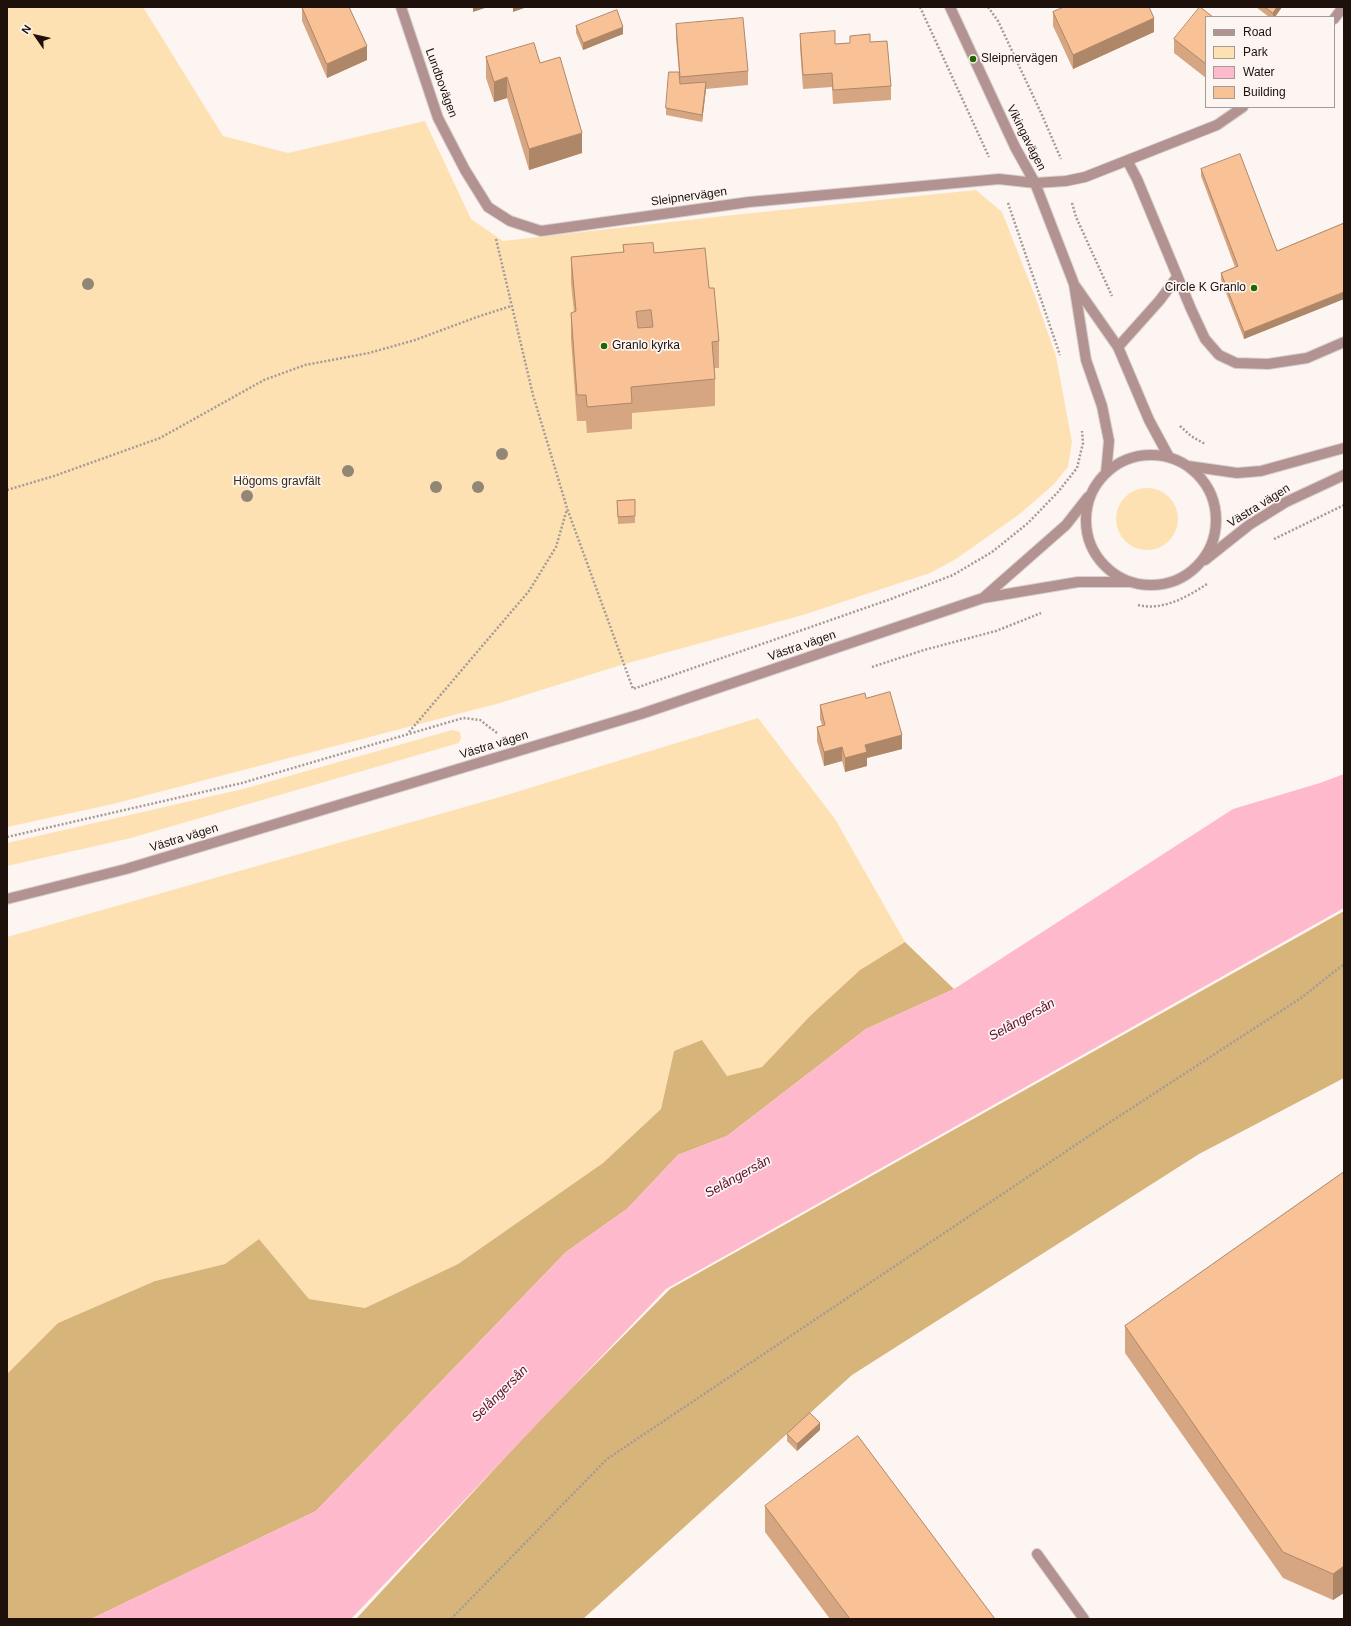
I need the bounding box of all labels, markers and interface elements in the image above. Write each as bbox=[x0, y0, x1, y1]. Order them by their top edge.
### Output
north arrow bbox=[16, 16, 56, 56]
legend bbox=[1205, 16, 1335, 108]
text: N bbox=[19, 23, 33, 36]
text: Road bbox=[1243, 25, 1272, 39]
text: Park bbox=[1243, 45, 1268, 59]
street label: Lundbovägen bbox=[422, 46, 460, 120]
place label: Sleipnervägen bbox=[981, 52, 1058, 66]
marker: Sleipnervägen bbox=[968, 54, 978, 64]
text: Water bbox=[1243, 65, 1275, 79]
text: Building bbox=[1243, 85, 1286, 99]
street label: Vikingavägen bbox=[1003, 103, 1049, 173]
street label: Sleipnervägen bbox=[650, 185, 728, 209]
place label: Circle K Granlo bbox=[1165, 281, 1246, 295]
marker: Circle K Granlo bbox=[1249, 283, 1259, 293]
place label: Granlo kyrka bbox=[612, 339, 680, 353]
marker: Granlo kyrka bbox=[599, 341, 609, 351]
park label: Högoms gravfält bbox=[233, 475, 321, 489]
street label: Västra vägen bbox=[1225, 481, 1293, 531]
street label: Västra vägen bbox=[766, 628, 838, 664]
street label: Västra vägen bbox=[458, 728, 530, 762]
street label: Västra vägen bbox=[148, 821, 220, 855]
water label: Selångersån bbox=[986, 995, 1058, 1045]
water label: Selångersån bbox=[702, 1152, 774, 1202]
water label: Selångersån bbox=[469, 1363, 531, 1425]

